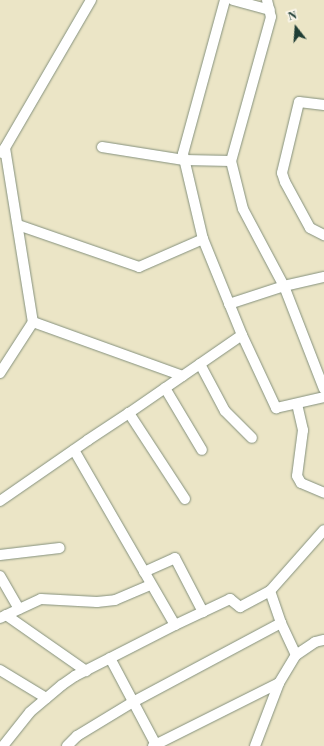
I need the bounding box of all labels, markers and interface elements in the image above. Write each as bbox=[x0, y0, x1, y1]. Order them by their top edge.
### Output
north arrow bbox=[276, 8, 316, 48]
text: N bbox=[286, 9, 299, 24]

